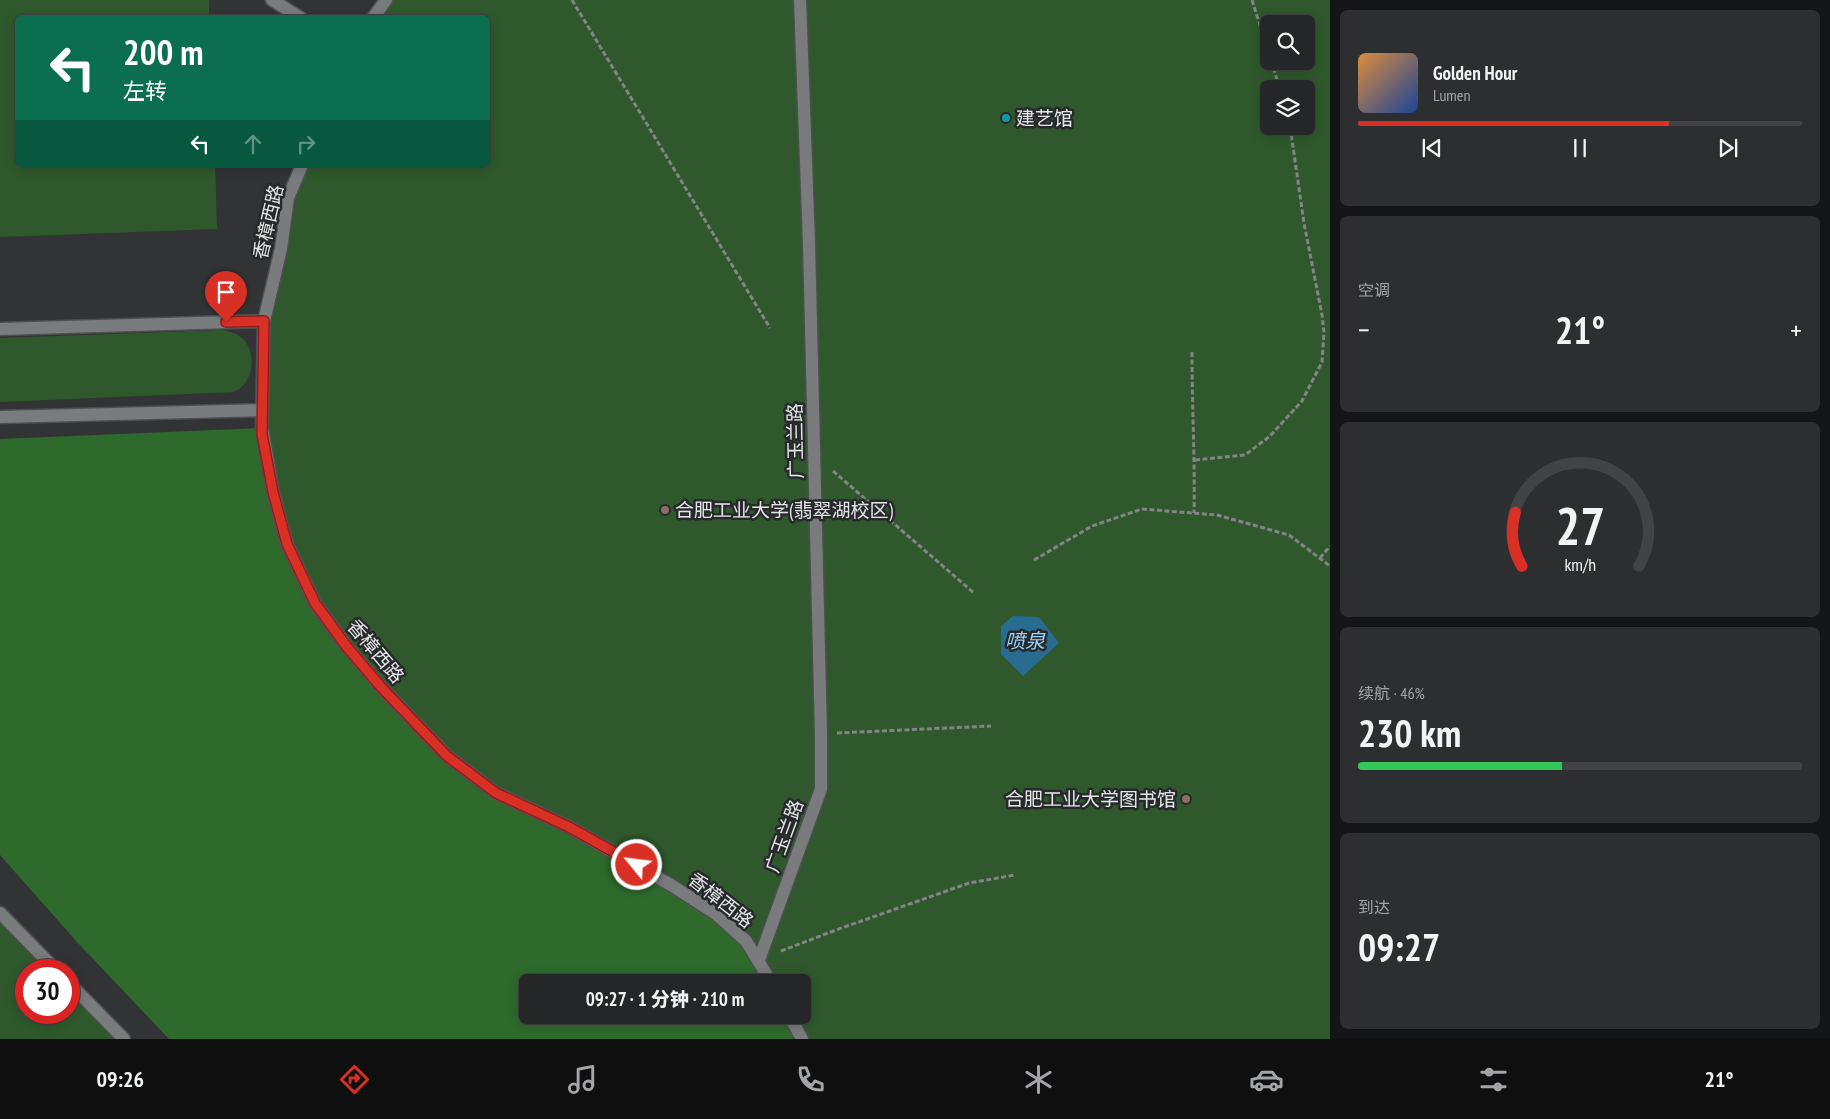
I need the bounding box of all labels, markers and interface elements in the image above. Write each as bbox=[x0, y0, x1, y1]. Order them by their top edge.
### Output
map controls bbox=[1260, 15, 1315, 135]
button: search bbox=[1260, 15, 1315, 70]
text: 200 m bbox=[123, 29, 204, 75]
icon: left bbox=[40, 35, 105, 100]
text: Golden Hour bbox=[1433, 61, 1517, 85]
text: 左转 bbox=[123, 77, 167, 105]
button: layers bbox=[1260, 80, 1315, 135]
text: Lumen bbox=[1433, 85, 1470, 105]
place label: 建艺馆 bbox=[1016, 106, 1073, 130]
marker: 建艺馆 bbox=[1000, 112, 1012, 124]
icon: left bbox=[186, 130, 214, 158]
icon: ahead bbox=[239, 130, 267, 158]
icon: right bbox=[292, 130, 320, 158]
icon: previous bbox=[1418, 134, 1446, 162]
icon: pause bbox=[1566, 134, 1594, 162]
icon: next bbox=[1714, 134, 1742, 162]
street label: 香樟西路 bbox=[248, 182, 288, 262]
pin bbox=[205, 271, 247, 322]
icon: arrive bbox=[212, 278, 240, 306]
text: 空调 bbox=[1358, 280, 1390, 300]
text: 21° bbox=[1555, 305, 1605, 354]
text: − bbox=[1358, 311, 1370, 348]
text: + bbox=[1790, 311, 1802, 348]
street label: 广玉兰路 bbox=[782, 403, 808, 479]
text: 27 bbox=[1555, 492, 1605, 559]
place label: 合肥工业大学(翡翠湖校区) bbox=[675, 498, 893, 522]
marker: 合肥工业大学(翡翠湖校区) bbox=[659, 504, 671, 516]
text: km/h bbox=[1564, 553, 1596, 576]
street label: 香樟西路 bbox=[342, 614, 410, 688]
water label: 喷泉 bbox=[1005, 628, 1046, 654]
text: 续航 · 46% bbox=[1358, 683, 1425, 703]
text: 230 km bbox=[1358, 708, 1461, 757]
place label: 合肥工业大学图书馆 bbox=[1005, 787, 1176, 811]
marker: 合肥工业大学图书馆 bbox=[1180, 793, 1192, 805]
street label: 广玉兰路 bbox=[760, 796, 808, 876]
position arrow bbox=[610, 838, 662, 890]
street label: 香樟西路 bbox=[684, 867, 758, 933]
text: 到达 bbox=[1358, 897, 1390, 917]
text: 09:27 bbox=[1358, 922, 1440, 971]
speed limit sign: 30 bbox=[15, 959, 80, 1024]
text: 09:27 · 1 分钟 · 210 m bbox=[586, 987, 744, 1011]
icon: directions bbox=[337, 1062, 372, 1097]
icon: music bbox=[565, 1062, 600, 1097]
icon: phone bbox=[793, 1062, 828, 1097]
icon: climate bbox=[1021, 1062, 1056, 1097]
icon: car bbox=[1249, 1062, 1284, 1097]
icon: filters bbox=[1476, 1062, 1511, 1097]
text: 09:26 bbox=[96, 1065, 144, 1093]
text: 21° bbox=[1704, 1065, 1733, 1093]

